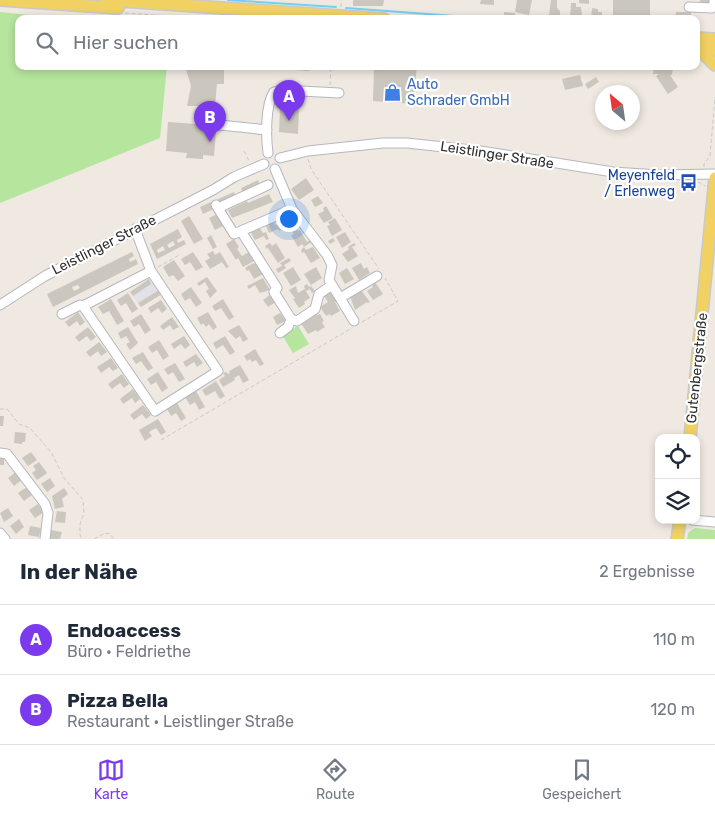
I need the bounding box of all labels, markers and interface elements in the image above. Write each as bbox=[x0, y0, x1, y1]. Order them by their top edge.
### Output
search box bbox=[15, 15, 700, 70]
icon: search bbox=[33, 29, 61, 57]
text: Hier suchen bbox=[73, 31, 179, 54]
place label: Auto Schrader GmbH bbox=[407, 76, 510, 109]
pin: A bbox=[273, 80, 305, 121]
shop icon: Auto Schrader GmbH bbox=[383, 82, 403, 102]
north arrow bbox=[595, 85, 640, 130]
pin: B bbox=[194, 101, 226, 142]
street label: Leistlinger Straße bbox=[439, 138, 555, 172]
place label: Meyenfeld / Erlenweg bbox=[604, 167, 675, 200]
bus stop icon: Meyenfeld / Erlenweg bbox=[679, 173, 699, 193]
your location bbox=[276, 206, 302, 232]
street label: Leistlinger Straße bbox=[49, 211, 159, 279]
street label: Gutenbergstraße bbox=[683, 312, 711, 424]
map controls bbox=[655, 434, 700, 524]
button: locate bbox=[655, 434, 700, 479]
button: layers bbox=[655, 479, 700, 524]
text: In der Nähe bbox=[20, 559, 138, 584]
text: 2 Ergebnisse bbox=[599, 562, 695, 581]
text: Endoaccess bbox=[67, 619, 181, 642]
text: A bbox=[30, 630, 42, 649]
text: 110 m bbox=[653, 630, 695, 649]
text: Büro · Feldriethe bbox=[67, 642, 191, 661]
text: Pizza Bella bbox=[67, 689, 168, 712]
text: B bbox=[30, 700, 42, 719]
text: 120 m bbox=[650, 700, 695, 719]
text: Restaurant · Leistlinger Straße bbox=[67, 712, 294, 731]
tab: Karte bbox=[94, 756, 128, 803]
tab: Route bbox=[316, 756, 355, 803]
tab: Gespeichert bbox=[542, 756, 621, 803]

